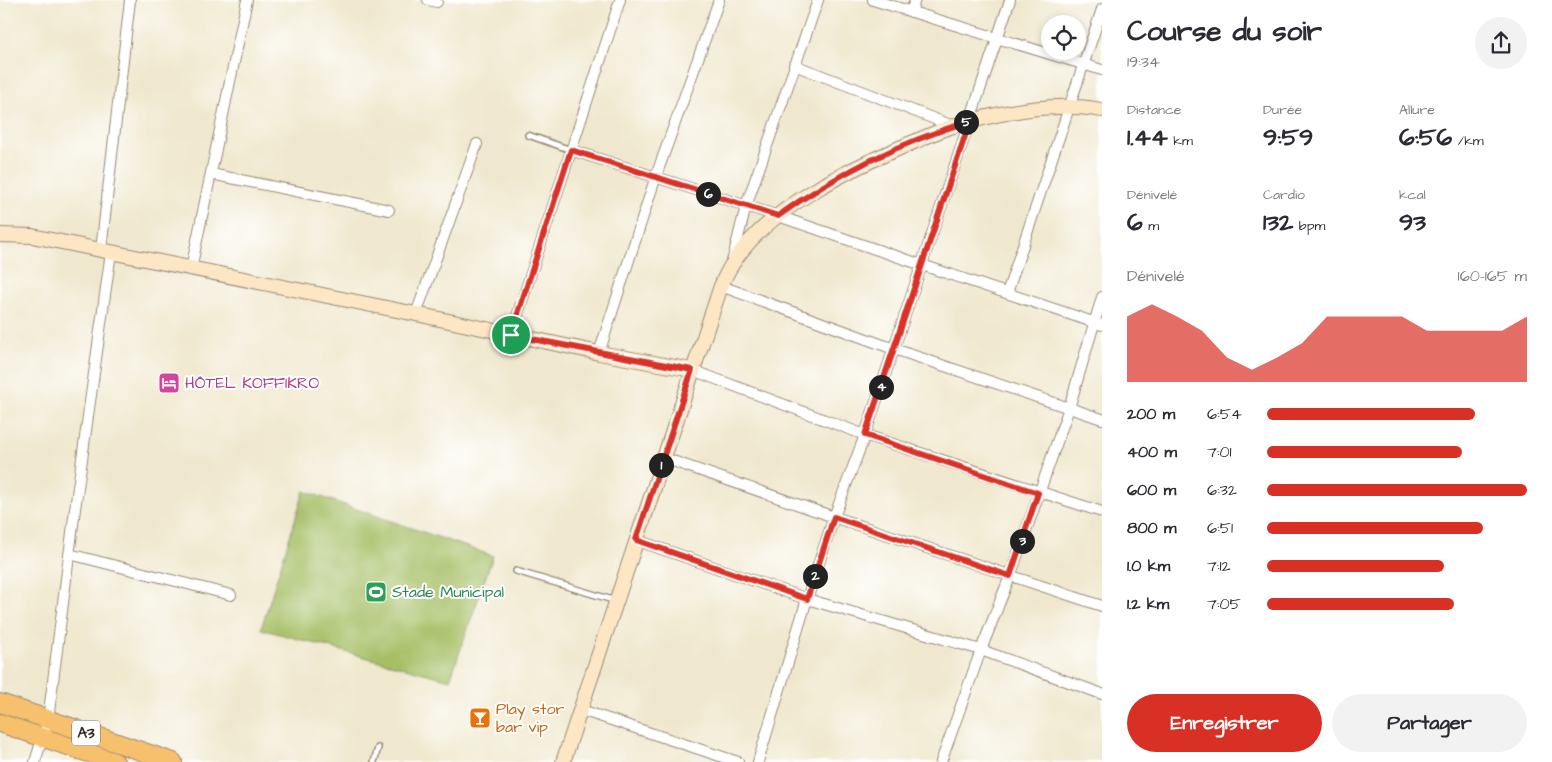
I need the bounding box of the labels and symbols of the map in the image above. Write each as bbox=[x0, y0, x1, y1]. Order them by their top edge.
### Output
pin: 5 bbox=[954, 110, 978, 134]
pin: 6 bbox=[696, 182, 720, 206]
pin bbox=[490, 314, 532, 356]
hotel icon: HÔTEL KOFFIKRO bbox=[157, 371, 181, 395]
place label: HÔTEL KOFFIKRO bbox=[185, 372, 319, 394]
pin: 4 bbox=[868, 374, 894, 400]
pin: 1 bbox=[648, 452, 674, 478]
pin: 3 bbox=[1010, 528, 1034, 554]
pin: 2 bbox=[802, 564, 828, 588]
sports icon: Stade Municipal bbox=[364, 580, 388, 604]
place label: Stade Municipal bbox=[392, 581, 504, 603]
place label: Play stor bar vip bbox=[496, 698, 565, 738]
bar icon: Play stor bar vip bbox=[468, 706, 492, 730]
road number: A3 bbox=[72, 720, 100, 746]

